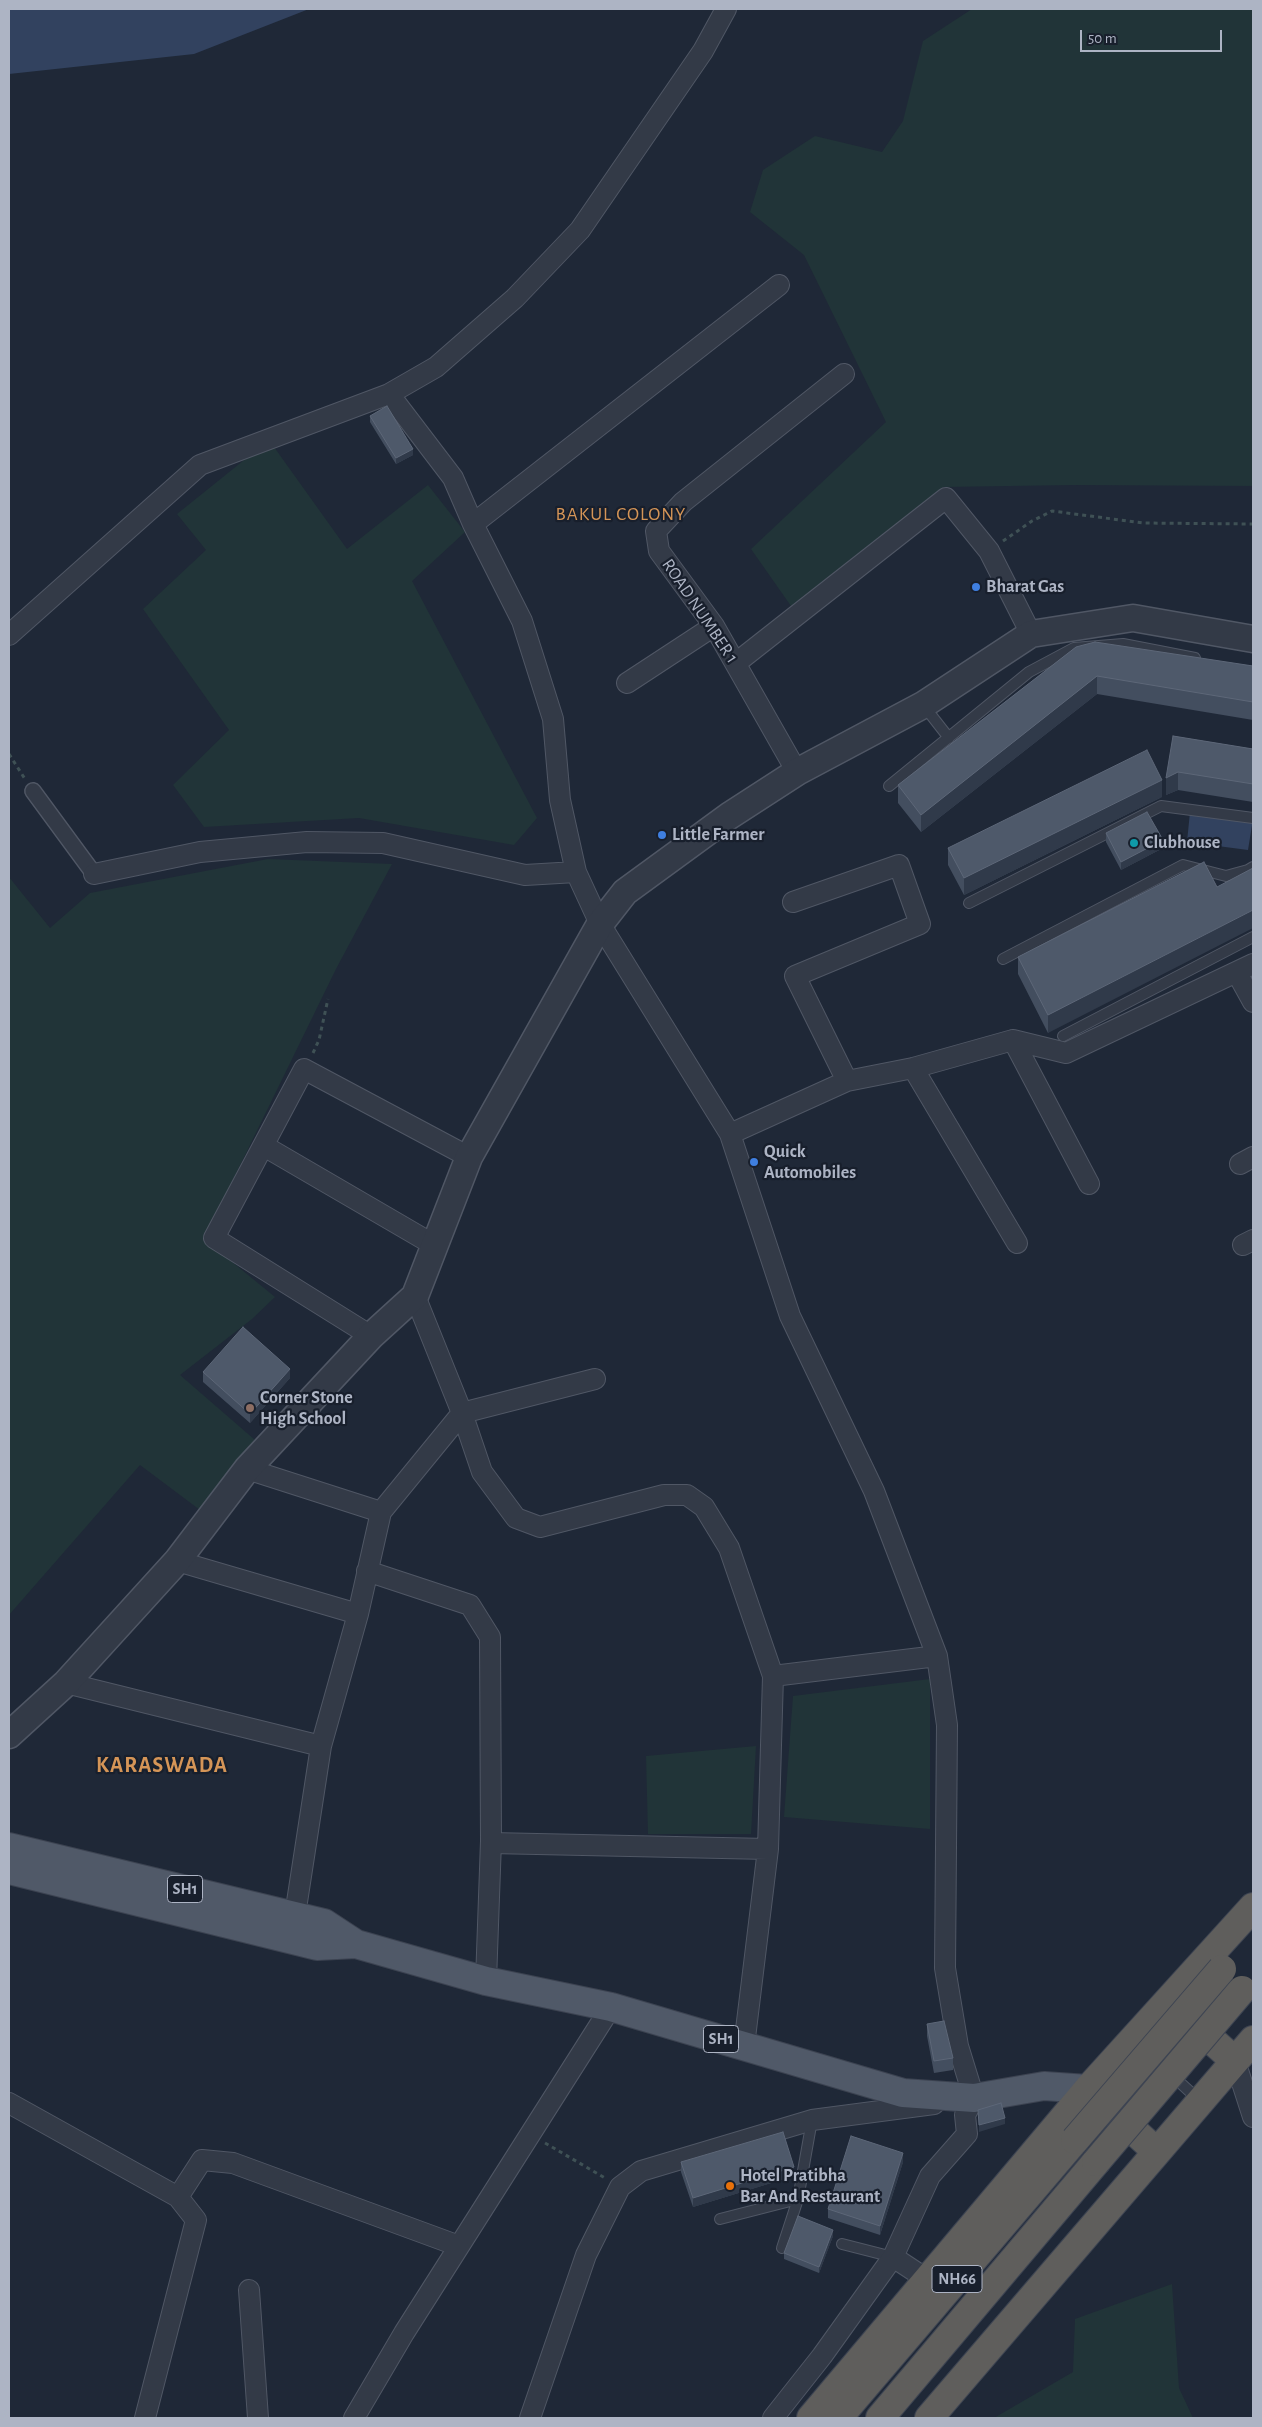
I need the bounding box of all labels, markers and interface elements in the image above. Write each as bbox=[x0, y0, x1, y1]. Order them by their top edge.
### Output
scale bar bbox=[1082, 20, 1224, 52]
text: 50 m bbox=[1088, 31, 1117, 46]
district label: BAKUL COLONY bbox=[554, 503, 688, 525]
street label: ROAD NUMBER 1 bbox=[657, 555, 743, 667]
place label: Bharat Gas bbox=[986, 576, 1064, 598]
marker: Bharat Gas bbox=[970, 581, 982, 593]
place label: Little Farmer bbox=[672, 824, 764, 846]
marker: Little Farmer bbox=[656, 829, 668, 841]
place label: Clubhouse bbox=[1144, 832, 1220, 854]
marker: Clubhouse bbox=[1128, 837, 1140, 849]
place label: Quick Automobiles bbox=[764, 1141, 856, 1184]
marker: Quick Automobiles bbox=[748, 1156, 760, 1168]
place label: Corner Stone High School bbox=[260, 1387, 353, 1430]
marker: Corner Stone High School bbox=[244, 1402, 256, 1414]
district label: KARASWADA bbox=[95, 1752, 229, 1778]
road number: SH1 bbox=[168, 1876, 202, 1902]
road number: SH1 bbox=[704, 2026, 738, 2052]
place label: Hotel Pratibha Bar And Restaurant bbox=[740, 2165, 880, 2208]
marker: Hotel Pratibha Bar And Restaurant bbox=[724, 2180, 736, 2192]
road number: NH66 bbox=[932, 2266, 982, 2292]

